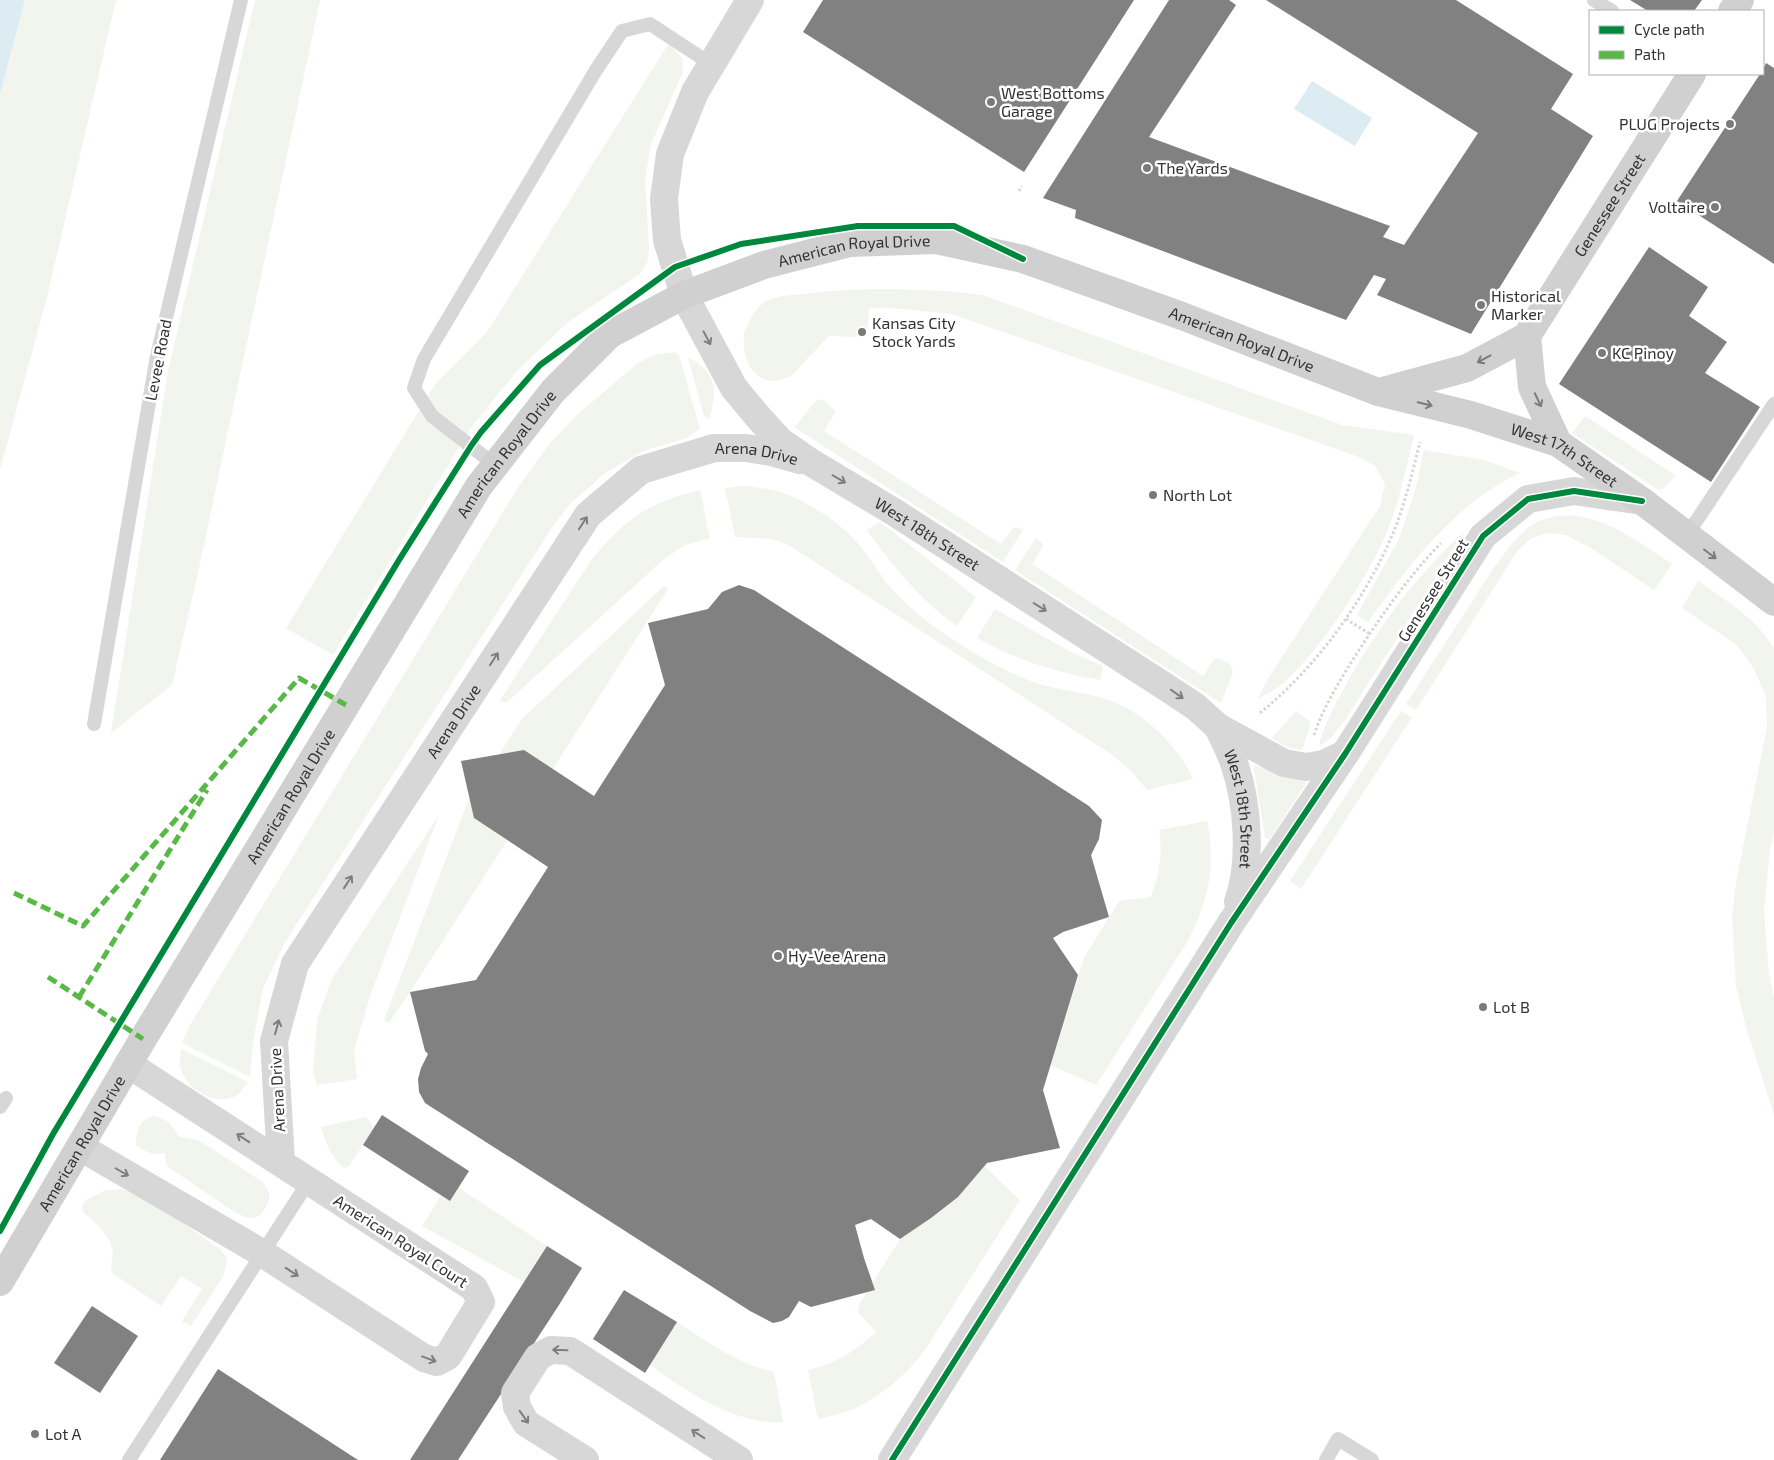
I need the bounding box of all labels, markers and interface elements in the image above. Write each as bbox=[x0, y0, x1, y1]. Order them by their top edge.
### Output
legend bbox=[1589, 10, 1764, 75]
text: Cycle path bbox=[1634, 20, 1705, 38]
text: Path bbox=[1634, 45, 1665, 63]
place label: West Bottoms Garage bbox=[1001, 83, 1105, 120]
marker: West Bottoms Garage bbox=[985, 96, 997, 108]
place label: PLUG Projects bbox=[1619, 114, 1720, 134]
marker: PLUG Projects bbox=[1724, 118, 1736, 130]
street label: Genessee Street bbox=[1570, 150, 1649, 260]
place label: The Yards bbox=[1157, 158, 1228, 177]
marker: The Yards bbox=[1141, 162, 1153, 174]
place label: Voltaire bbox=[1648, 197, 1705, 216]
marker: Voltaire bbox=[1709, 201, 1721, 213]
street label: American Royal Drive bbox=[776, 230, 931, 270]
place label: Historical Marker bbox=[1491, 286, 1561, 323]
marker: Historical Marker bbox=[1475, 299, 1487, 311]
street label: American Royal Drive bbox=[1167, 302, 1317, 375]
place label: Kansas City Stock Yards bbox=[872, 313, 956, 350]
street label: Levee Road bbox=[140, 317, 175, 402]
marker: Kansas City Stock Yards bbox=[856, 326, 868, 338]
one-way arrow bbox=[703, 330, 712, 345]
place label: KC Pinoy bbox=[1612, 343, 1674, 362]
marker: KC Pinoy bbox=[1596, 347, 1608, 359]
one-way arrow bbox=[1477, 355, 1492, 364]
street label: American Royal Drive bbox=[452, 386, 559, 521]
one-way arrow bbox=[1534, 392, 1544, 407]
one-way arrow bbox=[1417, 399, 1433, 409]
street label: West 17th Street bbox=[1509, 418, 1622, 490]
street label: Arena Drive bbox=[715, 438, 801, 468]
one-way arrow bbox=[832, 474, 846, 484]
place label: North Lot bbox=[1163, 485, 1232, 504]
marker: North Lot bbox=[1147, 489, 1159, 501]
street label: West 18th Street bbox=[872, 493, 984, 574]
one-way arrow bbox=[579, 516, 589, 530]
street label: Genessee Street bbox=[1393, 535, 1472, 645]
one-way arrow bbox=[1703, 548, 1716, 559]
one-way arrow bbox=[1033, 601, 1047, 612]
one-way arrow bbox=[490, 652, 500, 666]
street label: Arena Drive bbox=[422, 680, 484, 761]
one-way arrow bbox=[1170, 689, 1184, 699]
street label: American Royal Drive bbox=[242, 725, 338, 867]
street label: West 18th Street bbox=[1221, 746, 1257, 870]
one-way arrow bbox=[343, 876, 353, 890]
place label: Hy-Vee Arena bbox=[788, 946, 886, 965]
marker: Hy-Vee Arena bbox=[772, 950, 784, 962]
place label: Lot B bbox=[1493, 997, 1530, 1016]
marker: Lot B bbox=[1477, 1001, 1489, 1013]
one-way arrow bbox=[273, 1019, 283, 1035]
street label: Arena Drive bbox=[265, 1047, 288, 1133]
street label: American Royal Drive bbox=[34, 1072, 129, 1214]
one-way arrow bbox=[236, 1133, 250, 1143]
one-way arrow bbox=[114, 1167, 129, 1177]
street label: American Royal Court bbox=[331, 1190, 472, 1291]
one-way arrow bbox=[284, 1268, 298, 1278]
one-way arrow bbox=[553, 1346, 569, 1355]
one-way arrow bbox=[421, 1355, 436, 1364]
one-way arrow bbox=[519, 1410, 529, 1424]
place label: Lot A bbox=[45, 1424, 82, 1443]
marker: Lot A bbox=[29, 1428, 41, 1440]
one-way arrow bbox=[692, 1428, 706, 1438]

